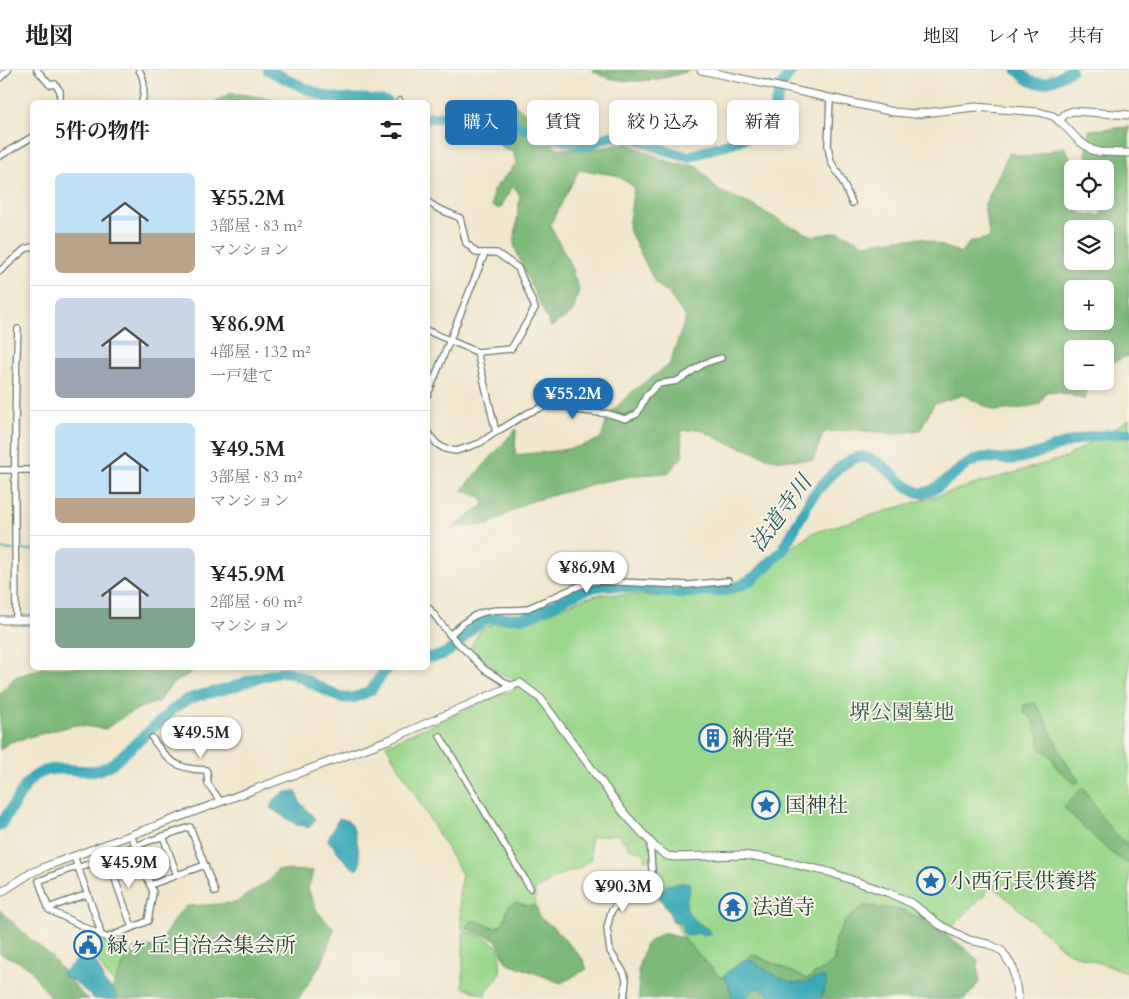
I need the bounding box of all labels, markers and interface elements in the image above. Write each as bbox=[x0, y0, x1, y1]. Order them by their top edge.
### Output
text: 地図 bbox=[25, 20, 73, 53]
text: 地図 bbox=[923, 24, 959, 49]
text: レイヤ bbox=[987, 24, 1040, 49]
text: 共有 bbox=[1068, 24, 1104, 49]
chip: 購入 bbox=[445, 100, 517, 145]
chip: 賃貸 bbox=[527, 100, 599, 145]
chip: 絞り込み bbox=[609, 100, 717, 145]
chip: 新着 bbox=[727, 100, 799, 145]
icon: filters bbox=[377, 116, 405, 144]
text: 5件の物件 bbox=[55, 117, 150, 146]
map controls bbox=[1064, 160, 1114, 390]
button: locate bbox=[1064, 160, 1114, 210]
text: ¥55.2M bbox=[210, 184, 286, 213]
icon: home bbox=[95, 193, 155, 253]
text: 3部屋 · 83 m² bbox=[210, 215, 302, 237]
button: layers bbox=[1064, 220, 1114, 270]
text: マンション bbox=[210, 239, 289, 261]
button: + bbox=[1064, 280, 1114, 330]
text: ¥86.9M bbox=[210, 310, 286, 339]
icon: home bbox=[95, 318, 155, 378]
button: − bbox=[1064, 340, 1114, 390]
text: 4部屋 · 132 m² bbox=[210, 341, 311, 363]
text: 一戸建て bbox=[210, 365, 274, 387]
pin: ¥55.2M bbox=[532, 378, 614, 420]
text: ¥55.2M bbox=[544, 383, 602, 405]
text: ¥49.5M bbox=[210, 435, 286, 464]
icon: home bbox=[95, 443, 155, 503]
text: 3部屋 · 83 m² bbox=[210, 466, 302, 488]
water label: 法道寺川 bbox=[743, 468, 820, 558]
text: マンション bbox=[210, 490, 289, 512]
pin: ¥86.9M bbox=[546, 552, 628, 594]
text: ¥86.9M bbox=[558, 557, 616, 579]
text: ¥45.9M bbox=[210, 560, 286, 589]
icon: home bbox=[95, 568, 155, 628]
text: 2部屋 · 60 m² bbox=[210, 591, 302, 613]
text: マンション bbox=[210, 615, 289, 637]
park label: 堺公園墓地 bbox=[850, 698, 955, 727]
pin: ¥49.5M bbox=[160, 716, 242, 759]
text: ¥49.5M bbox=[172, 722, 230, 744]
building icon: 納骨堂 bbox=[698, 723, 728, 753]
place label: 納骨堂 bbox=[732, 724, 795, 753]
place icon: 国神社 bbox=[751, 790, 781, 820]
place label: 国神社 bbox=[785, 791, 848, 820]
pin: ¥45.9M bbox=[88, 846, 170, 889]
text: ¥45.9M bbox=[100, 852, 158, 874]
place icon: 小西行長供養塔 bbox=[916, 866, 946, 896]
place label: 小西行長供養塔 bbox=[950, 867, 1097, 896]
pin: ¥90.3M bbox=[582, 870, 664, 913]
text: ¥90.3M bbox=[594, 876, 652, 898]
temple icon: 法道寺 bbox=[718, 892, 748, 922]
place label: 法道寺 bbox=[752, 893, 815, 922]
public building icon: 緑ヶ丘自治会集会所 bbox=[73, 930, 103, 960]
place label: 緑ヶ丘自治会集会所 bbox=[107, 931, 296, 960]

